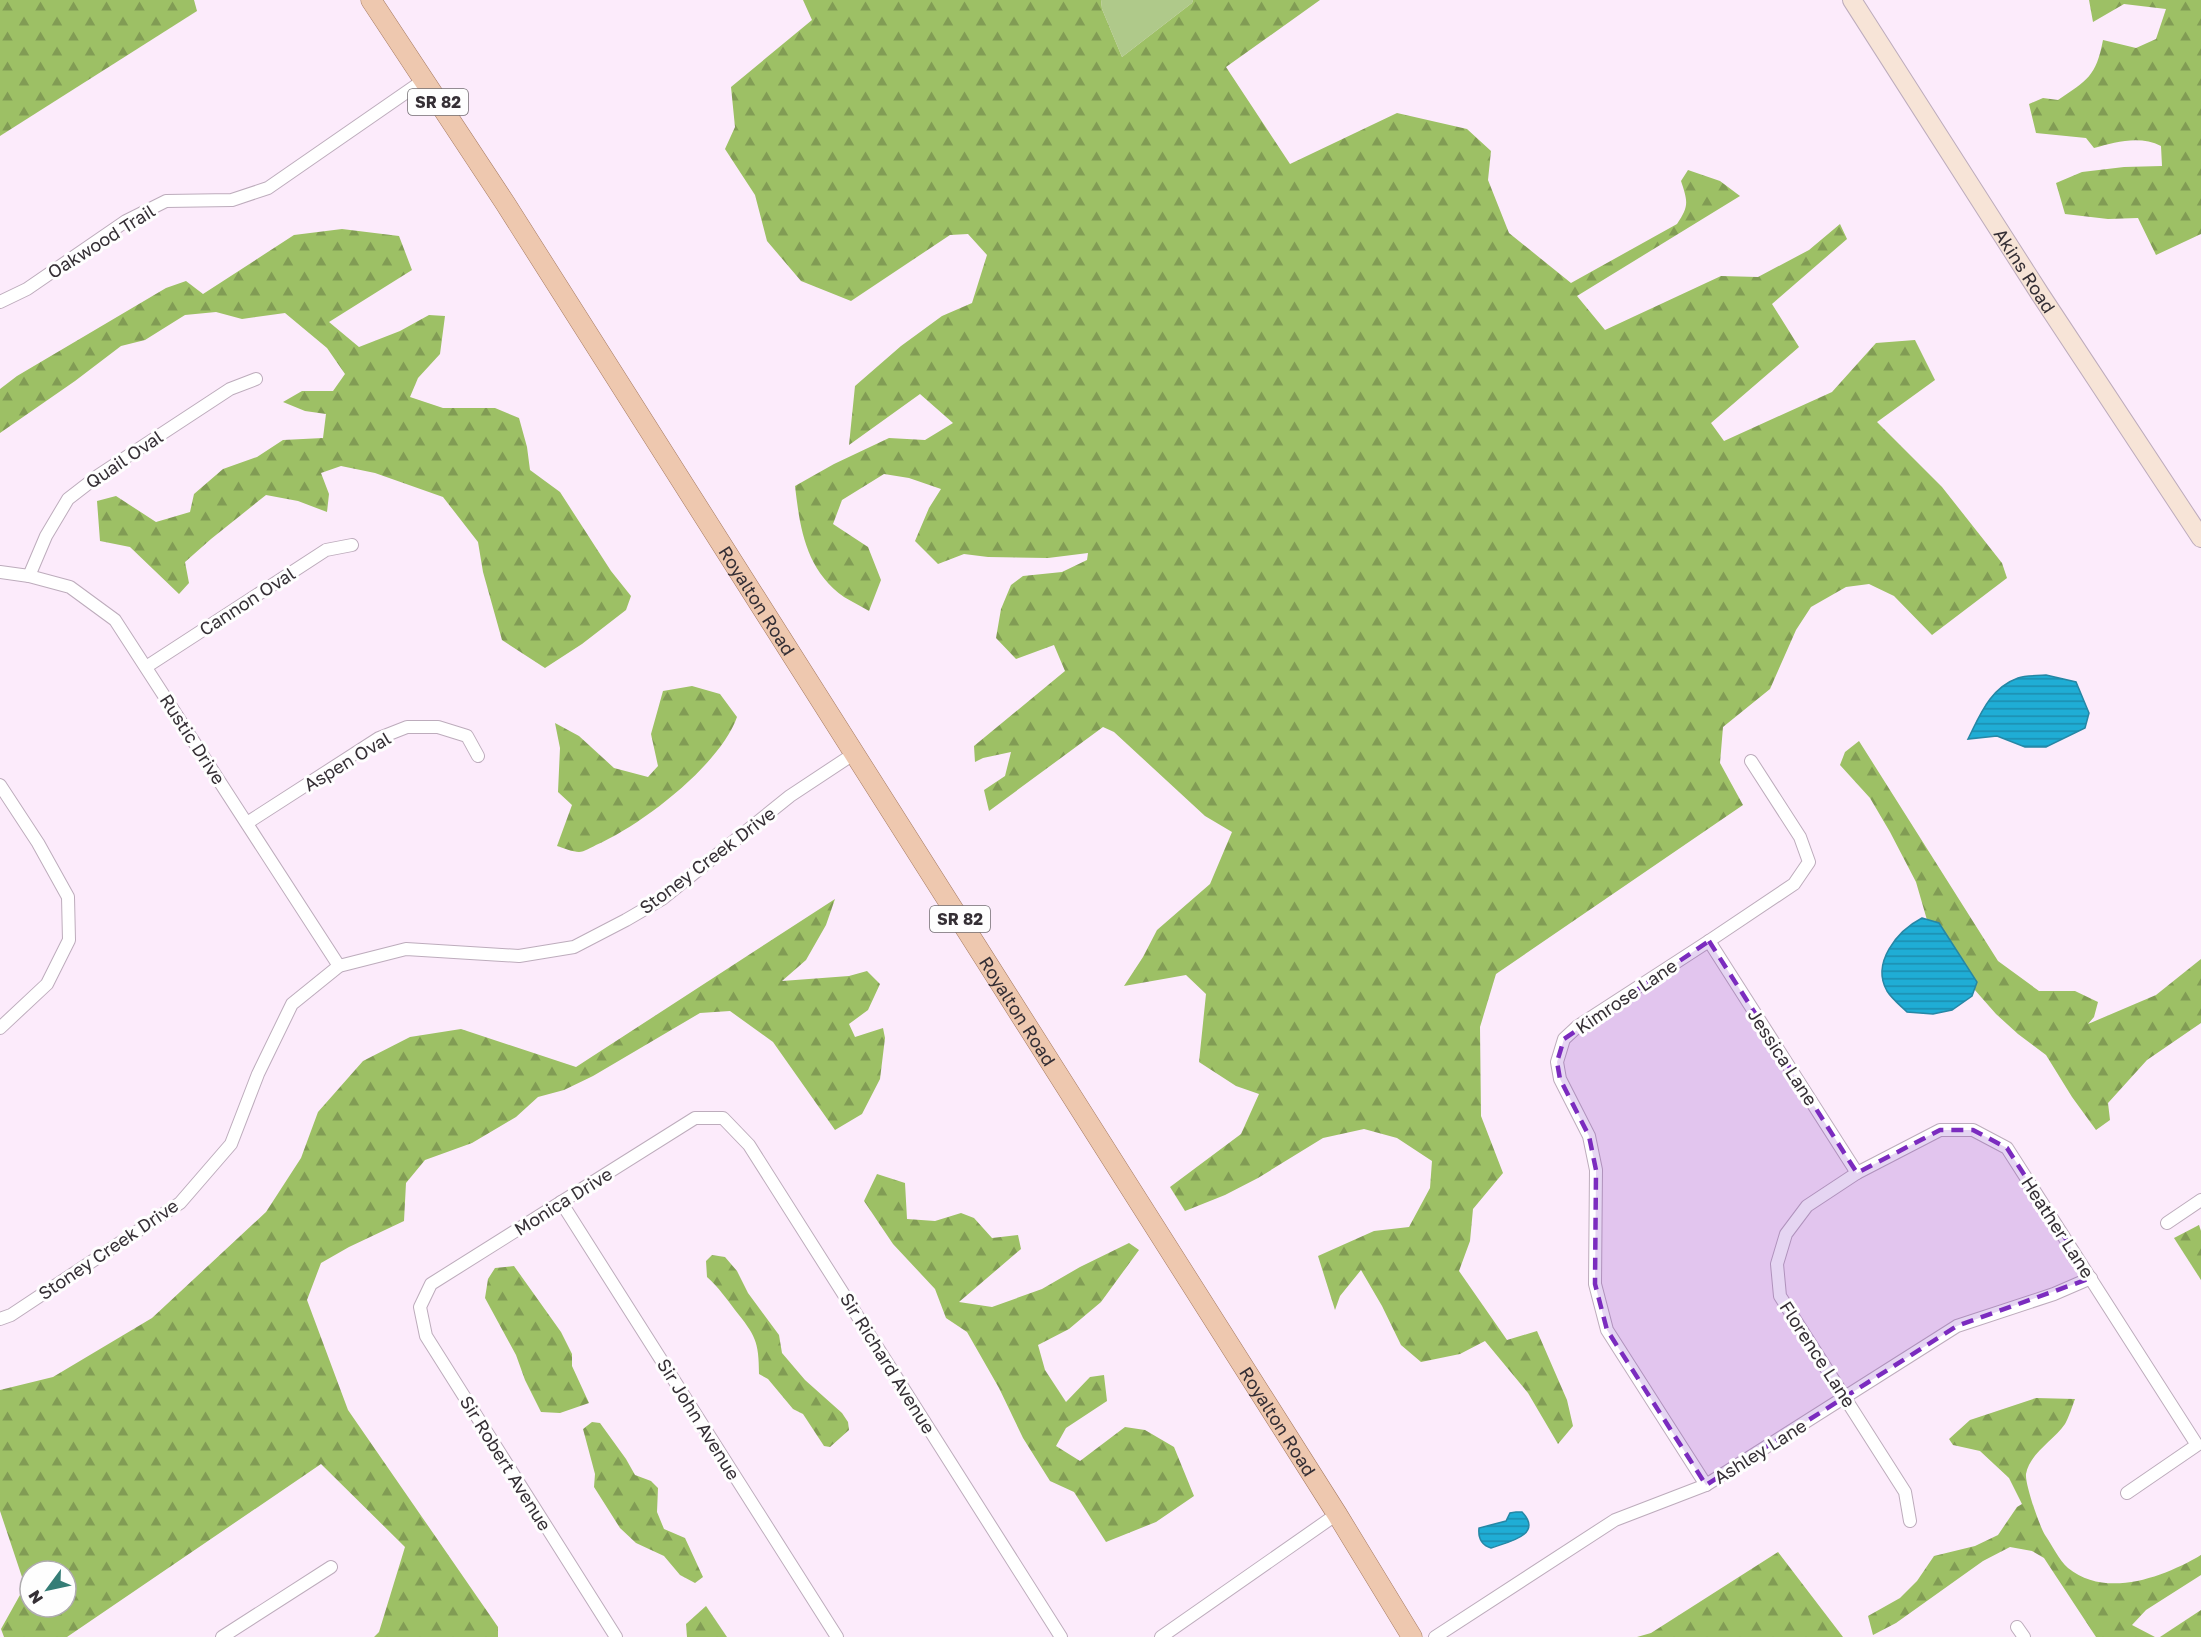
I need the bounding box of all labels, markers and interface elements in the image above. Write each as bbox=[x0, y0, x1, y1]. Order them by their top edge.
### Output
road number: SR 82 bbox=[408, 89, 468, 115]
street label: Oakwood Trail bbox=[43, 199, 159, 283]
street label: Akins Road bbox=[1990, 224, 2060, 317]
street label: Quail Oval bbox=[81, 425, 167, 493]
street label: Royalton Road bbox=[714, 542, 800, 659]
street label: Cannon Oval bbox=[195, 562, 299, 640]
street label: Rustic Drive bbox=[156, 690, 230, 788]
street label: Aspen Oval bbox=[300, 726, 395, 796]
street label: Stoney Creek Drive bbox=[635, 802, 779, 918]
road number: SR 82 bbox=[930, 906, 990, 932]
street label: Royalton Road bbox=[975, 952, 1061, 1070]
street label: Kimrose Lane bbox=[1571, 954, 1681, 1038]
street label: Jessica Lane bbox=[1744, 1004, 1822, 1110]
street label: Monica Drive bbox=[510, 1162, 616, 1240]
street label: Heather Lane bbox=[2017, 1172, 2099, 1282]
street label: Stoney Creek Drive bbox=[34, 1194, 182, 1304]
street label: Sir Richard Avenue bbox=[836, 1289, 940, 1437]
street label: Florence Lane bbox=[1775, 1297, 1861, 1411]
street label: Sir John Avenue bbox=[653, 1354, 745, 1484]
street label: Royalton Road bbox=[1235, 1362, 1321, 1480]
street label: Sir Robert Avenue bbox=[456, 1392, 556, 1534]
street label: Ashley Lane bbox=[1710, 1414, 1810, 1488]
north arrow bbox=[18, 1559, 78, 1619]
text: N bbox=[24, 1587, 47, 1608]

